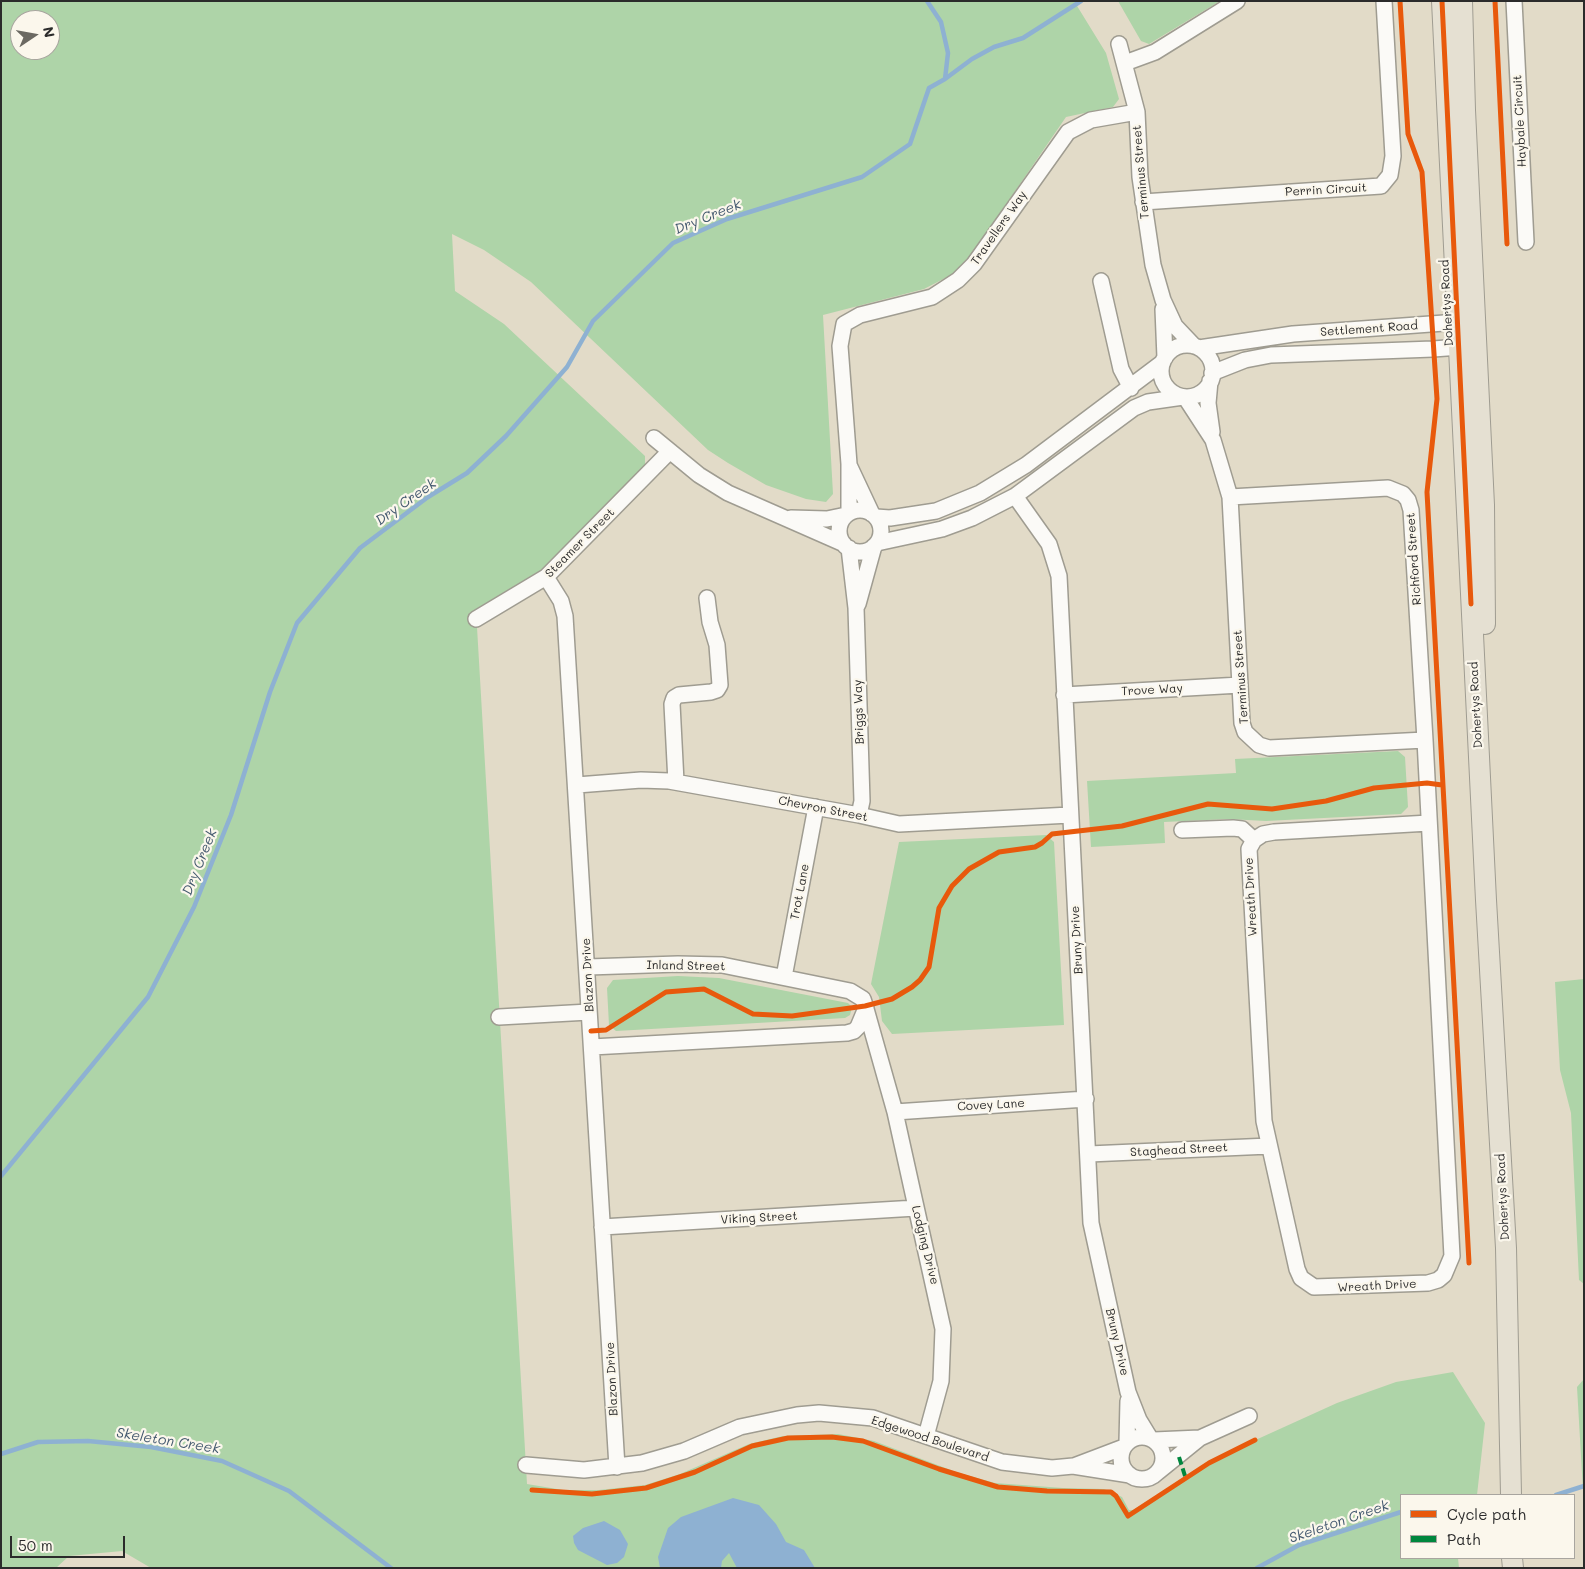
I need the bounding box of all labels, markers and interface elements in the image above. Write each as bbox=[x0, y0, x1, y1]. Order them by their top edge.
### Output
north arrow bbox=[10, 10, 60, 60]
text: N bbox=[39, 25, 60, 39]
street label: Haybale Circuit bbox=[1510, 74, 1530, 168]
street label: Terminus Street bbox=[1130, 124, 1152, 220]
street label: Perrin Circuit bbox=[1285, 181, 1367, 199]
street label: Travellers Way bbox=[968, 188, 1030, 268]
water label: Dry Creek bbox=[672, 196, 744, 238]
street label: Dohertys Road bbox=[1438, 259, 1456, 347]
street label: Settlement Road bbox=[1320, 318, 1418, 340]
water label: Dry Creek bbox=[372, 475, 440, 529]
street label: Steamer Street bbox=[542, 505, 618, 581]
street label: Richford Street bbox=[1404, 512, 1424, 606]
street label: Terminus Street bbox=[1231, 629, 1251, 725]
street label: Dohertys Road bbox=[1467, 661, 1485, 749]
street label: Briggs Way bbox=[851, 679, 867, 745]
street label: Trove Way bbox=[1121, 681, 1183, 699]
street label: Chevron Street bbox=[777, 793, 869, 825]
water label: Dry Creek bbox=[179, 826, 221, 898]
street label: Wreath Drive bbox=[1242, 857, 1260, 937]
street label: Trot Lane bbox=[788, 863, 812, 921]
street label: Bruny Drive bbox=[1068, 905, 1086, 975]
street label: Blazon Drive bbox=[579, 938, 597, 1012]
street label: Inland Street bbox=[647, 958, 725, 974]
street label: Covey Lane bbox=[957, 1096, 1025, 1114]
street label: Staghead Street bbox=[1130, 1140, 1228, 1160]
street label: Dohertys Road bbox=[1494, 1153, 1512, 1241]
street label: Lodging Drive bbox=[908, 1204, 942, 1286]
street label: Viking Street bbox=[720, 1209, 798, 1227]
street label: Wreath Drive bbox=[1337, 1277, 1417, 1295]
street label: Bruny Drive bbox=[1102, 1307, 1132, 1377]
street label: Blazon Drive bbox=[603, 1342, 621, 1416]
street label: Edgewood Boulevard bbox=[869, 1413, 991, 1465]
water label: Skeleton Creek bbox=[115, 1425, 221, 1457]
legend bbox=[1400, 1494, 1575, 1559]
water label: Skeleton Creek bbox=[1287, 1497, 1391, 1547]
text: Cycle path bbox=[1447, 1504, 1526, 1524]
scale bar bbox=[12, 1526, 128, 1558]
text: Path bbox=[1447, 1529, 1481, 1549]
text: 50 m bbox=[18, 1535, 53, 1555]

